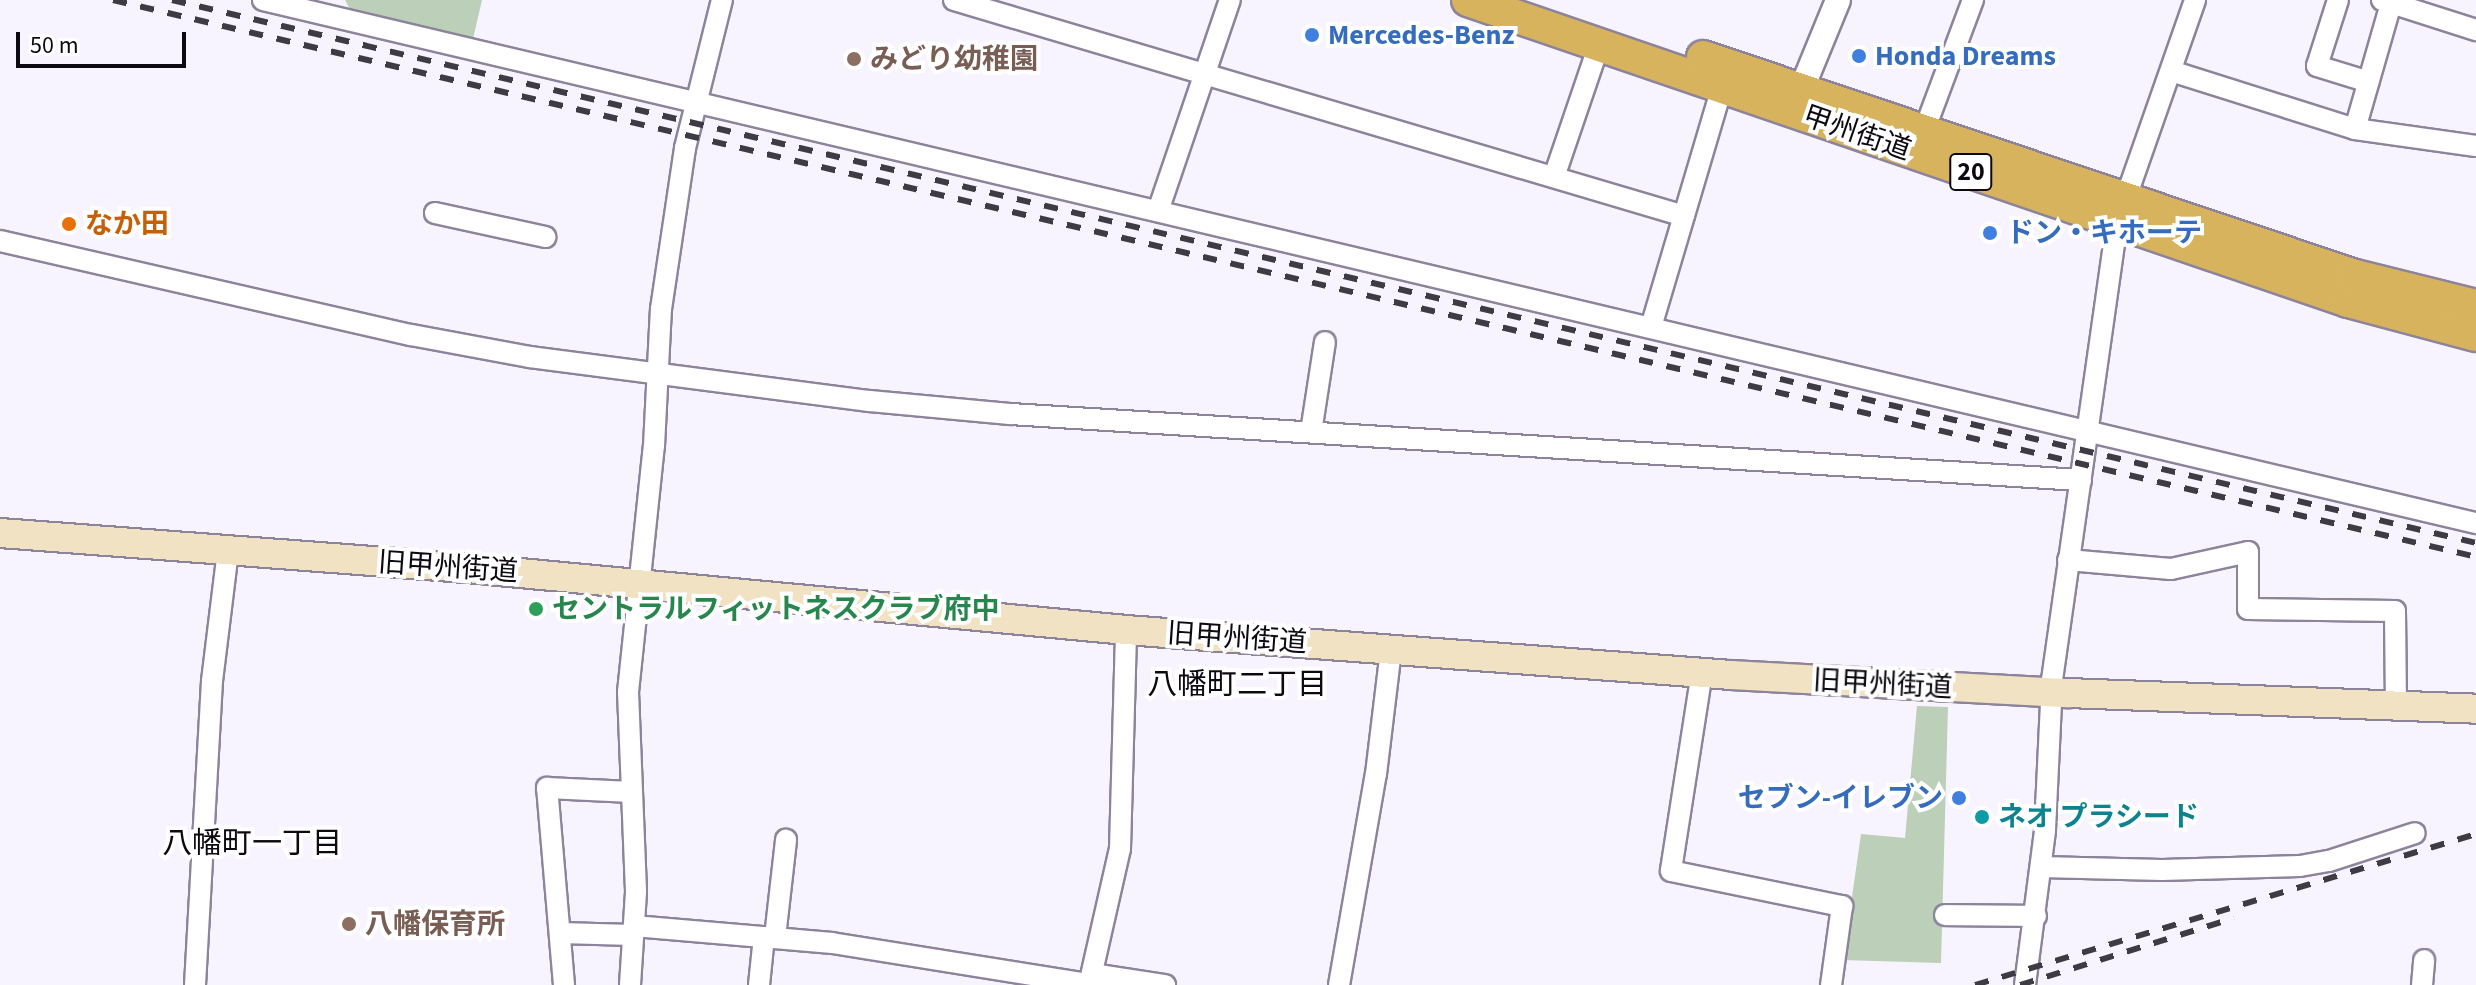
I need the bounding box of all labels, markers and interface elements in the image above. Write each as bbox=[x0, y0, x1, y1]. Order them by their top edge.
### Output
scale bar bbox=[20, 16, 190, 66]
place label: Mercedes-Benz bbox=[1328, 18, 1514, 52]
marker: Mercedes-Benz bbox=[1303, 26, 1321, 44]
text: 50 m bbox=[30, 28, 79, 63]
place label: Honda Dreams bbox=[1875, 39, 2056, 73]
place label: みどり幼稚園 bbox=[870, 42, 1038, 76]
marker: Honda Dreams bbox=[1850, 47, 1868, 65]
marker: みどり幼稚園 bbox=[845, 50, 863, 68]
street label: 甲州街道 bbox=[1799, 99, 1915, 167]
road number: 20 bbox=[1949, 150, 1993, 194]
place label: なか田 bbox=[85, 207, 169, 241]
marker: なか田 bbox=[60, 215, 78, 233]
place label: ドン・キホーテ bbox=[2006, 216, 2202, 250]
marker: ドン・キホーテ bbox=[1981, 224, 1999, 242]
street label: 旧甲州街道 bbox=[377, 545, 519, 589]
place label: セントラルフィットネスクラブ府中 bbox=[552, 592, 1000, 626]
marker: セントラルフィットネスクラブ府中 bbox=[527, 600, 545, 618]
street label: 旧甲州街道 bbox=[1166, 616, 1308, 660]
street label: 旧甲州街道 bbox=[1812, 664, 1954, 704]
district label: 八幡町二丁目 bbox=[1147, 667, 1327, 703]
place label: セブン-イレブン bbox=[1738, 781, 1943, 815]
marker: セブン-イレブン bbox=[1950, 789, 1968, 807]
place label: ネオ プラシード bbox=[1998, 800, 2200, 834]
marker: ネオ プラシード bbox=[1973, 808, 1991, 826]
district label: 八幡町一丁目 bbox=[162, 826, 342, 862]
place label: 八幡保育所 bbox=[365, 907, 505, 941]
marker: 八幡保育所 bbox=[340, 915, 358, 933]

